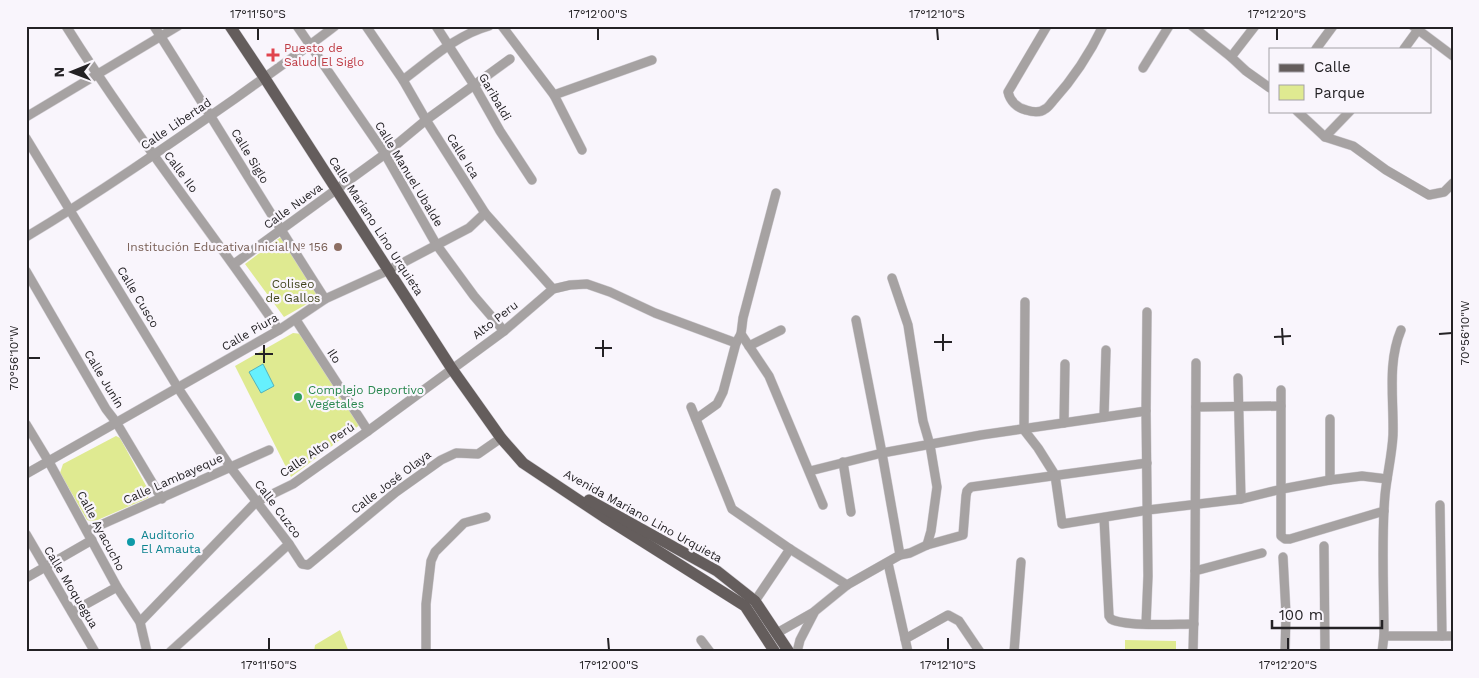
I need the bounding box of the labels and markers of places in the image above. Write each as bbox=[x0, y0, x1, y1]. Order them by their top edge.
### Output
place label: Puesto de Salud El Siglo bbox=[284, 41, 364, 69]
marker: Puesto de Salud El Siglo bbox=[266, 48, 280, 62]
place label: Institución Educativa Inicial Nº 156 bbox=[127, 240, 328, 254]
marker: Institución Educativa Inicial Nº 156 bbox=[332, 241, 344, 253]
place label: Complejo Deportivo Vegetales bbox=[308, 383, 424, 411]
marker: Complejo Deportivo Vegetales bbox=[292, 391, 304, 403]
place label: Auditorio El Amauta bbox=[141, 528, 201, 556]
marker: Auditorio El Amauta bbox=[125, 536, 137, 548]

